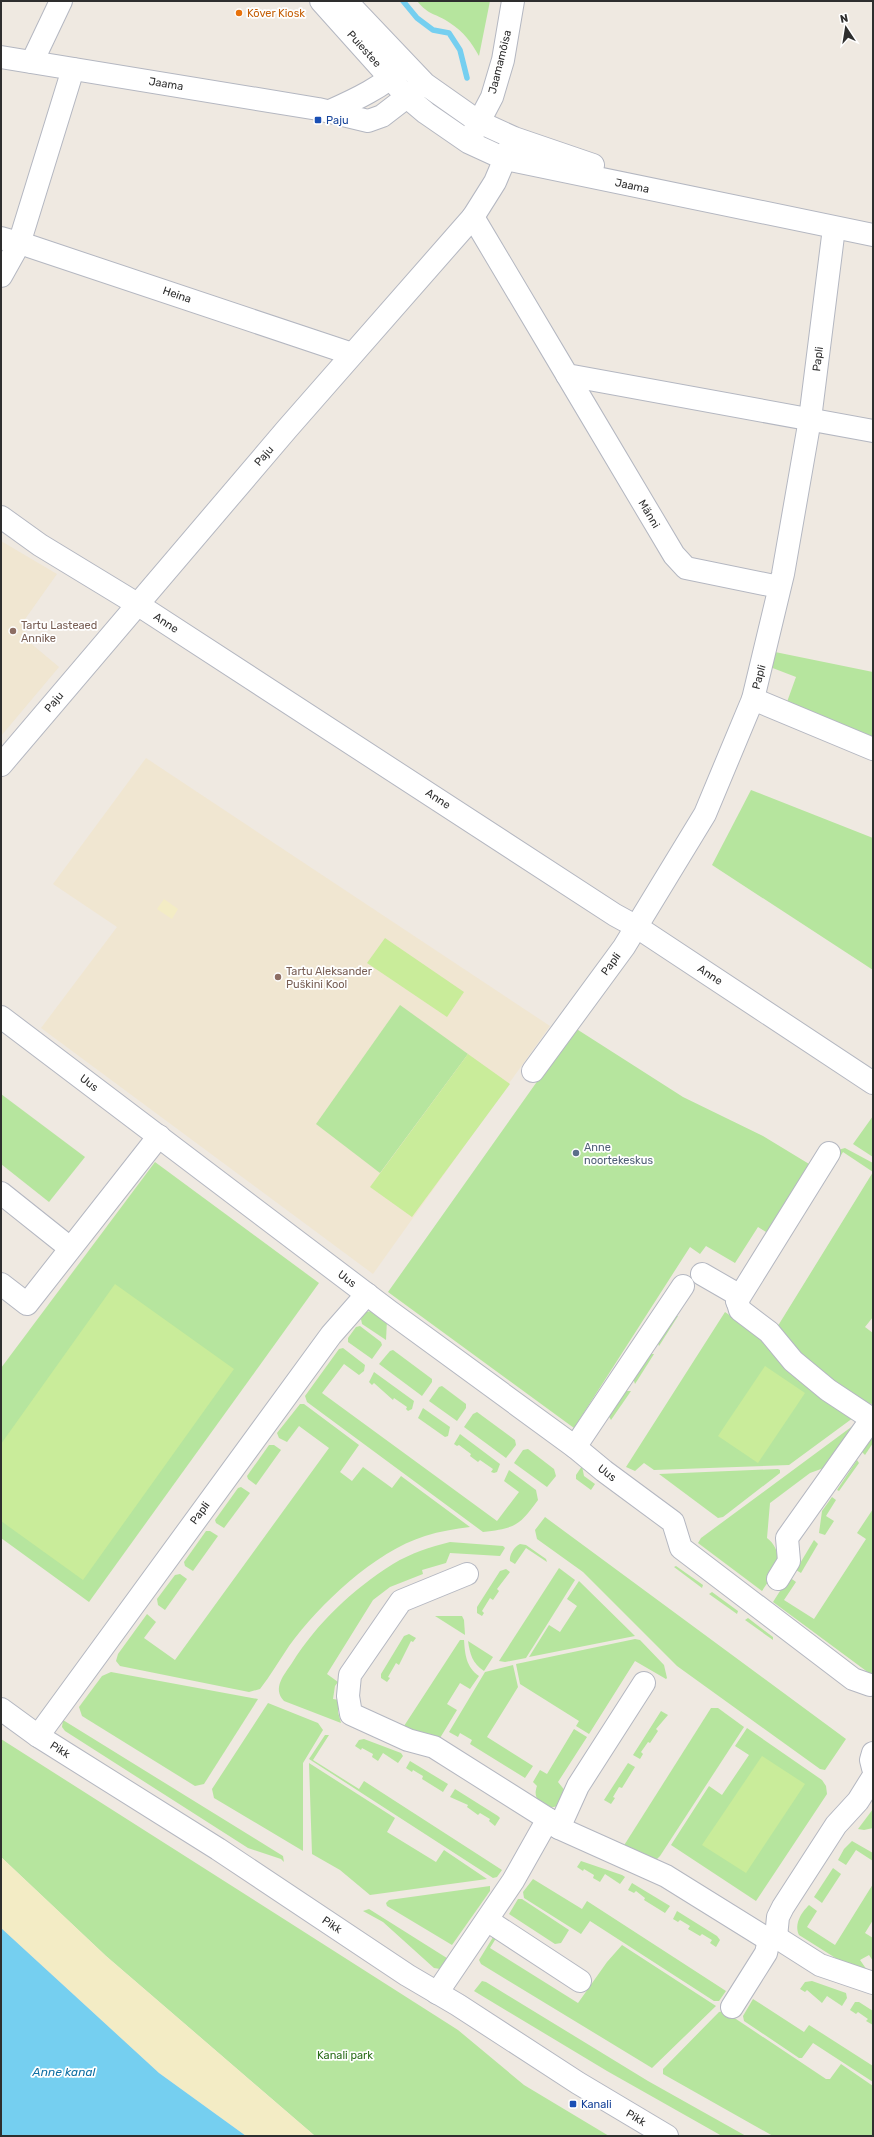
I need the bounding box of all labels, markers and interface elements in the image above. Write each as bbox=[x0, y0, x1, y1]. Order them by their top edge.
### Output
place label: Kõver Kiosk bbox=[247, 7, 305, 20]
marker: Kõver Kiosk bbox=[234, 8, 244, 18]
north arrow bbox=[826, 8, 866, 48]
text: N bbox=[839, 12, 849, 26]
street label: Puiestee bbox=[344, 28, 384, 70]
street label: Jaamamõisa bbox=[486, 29, 514, 95]
street label: Jaama bbox=[148, 75, 184, 93]
place label: Paju bbox=[326, 114, 349, 127]
marker: Paju bbox=[313, 115, 323, 125]
street label: Jaama bbox=[614, 176, 650, 196]
street label: Heina bbox=[161, 284, 193, 306]
street label: Papli bbox=[810, 346, 826, 372]
street label: Paju bbox=[252, 443, 276, 469]
street label: Männi bbox=[635, 497, 663, 531]
street label: Anne bbox=[151, 610, 181, 636]
place label: Tartu Lasteaed Annike bbox=[21, 619, 97, 645]
marker: Tartu Lasteaed Annike bbox=[8, 626, 18, 636]
street label: Papli bbox=[749, 663, 769, 691]
street label: Paju bbox=[42, 689, 66, 715]
street label: Anne bbox=[423, 786, 453, 812]
street label: Papli bbox=[598, 950, 624, 978]
street label: Anne bbox=[695, 962, 725, 988]
place label: Tartu Aleksander Puškini Kool bbox=[286, 965, 373, 991]
marker: Tartu Aleksander Puškini Kool bbox=[273, 972, 283, 982]
street label: Uus bbox=[77, 1072, 101, 1094]
place label: Anne noortekeskus bbox=[584, 1141, 653, 1167]
marker: Anne noortekeskus bbox=[571, 1148, 581, 1158]
street label: Uus bbox=[335, 1268, 359, 1290]
street label: Uus bbox=[595, 1462, 619, 1484]
street label: Papli bbox=[187, 1499, 213, 1527]
street label: Pikk bbox=[48, 1739, 73, 1761]
street label: Pikk bbox=[320, 1914, 345, 1936]
park label: Kanali park bbox=[317, 2049, 373, 2062]
water label: Anne kanal bbox=[32, 2065, 96, 2079]
place label: Kanali bbox=[581, 2098, 612, 2111]
marker: Kanali bbox=[568, 2099, 578, 2109]
street label: Pikk bbox=[624, 2107, 649, 2129]

